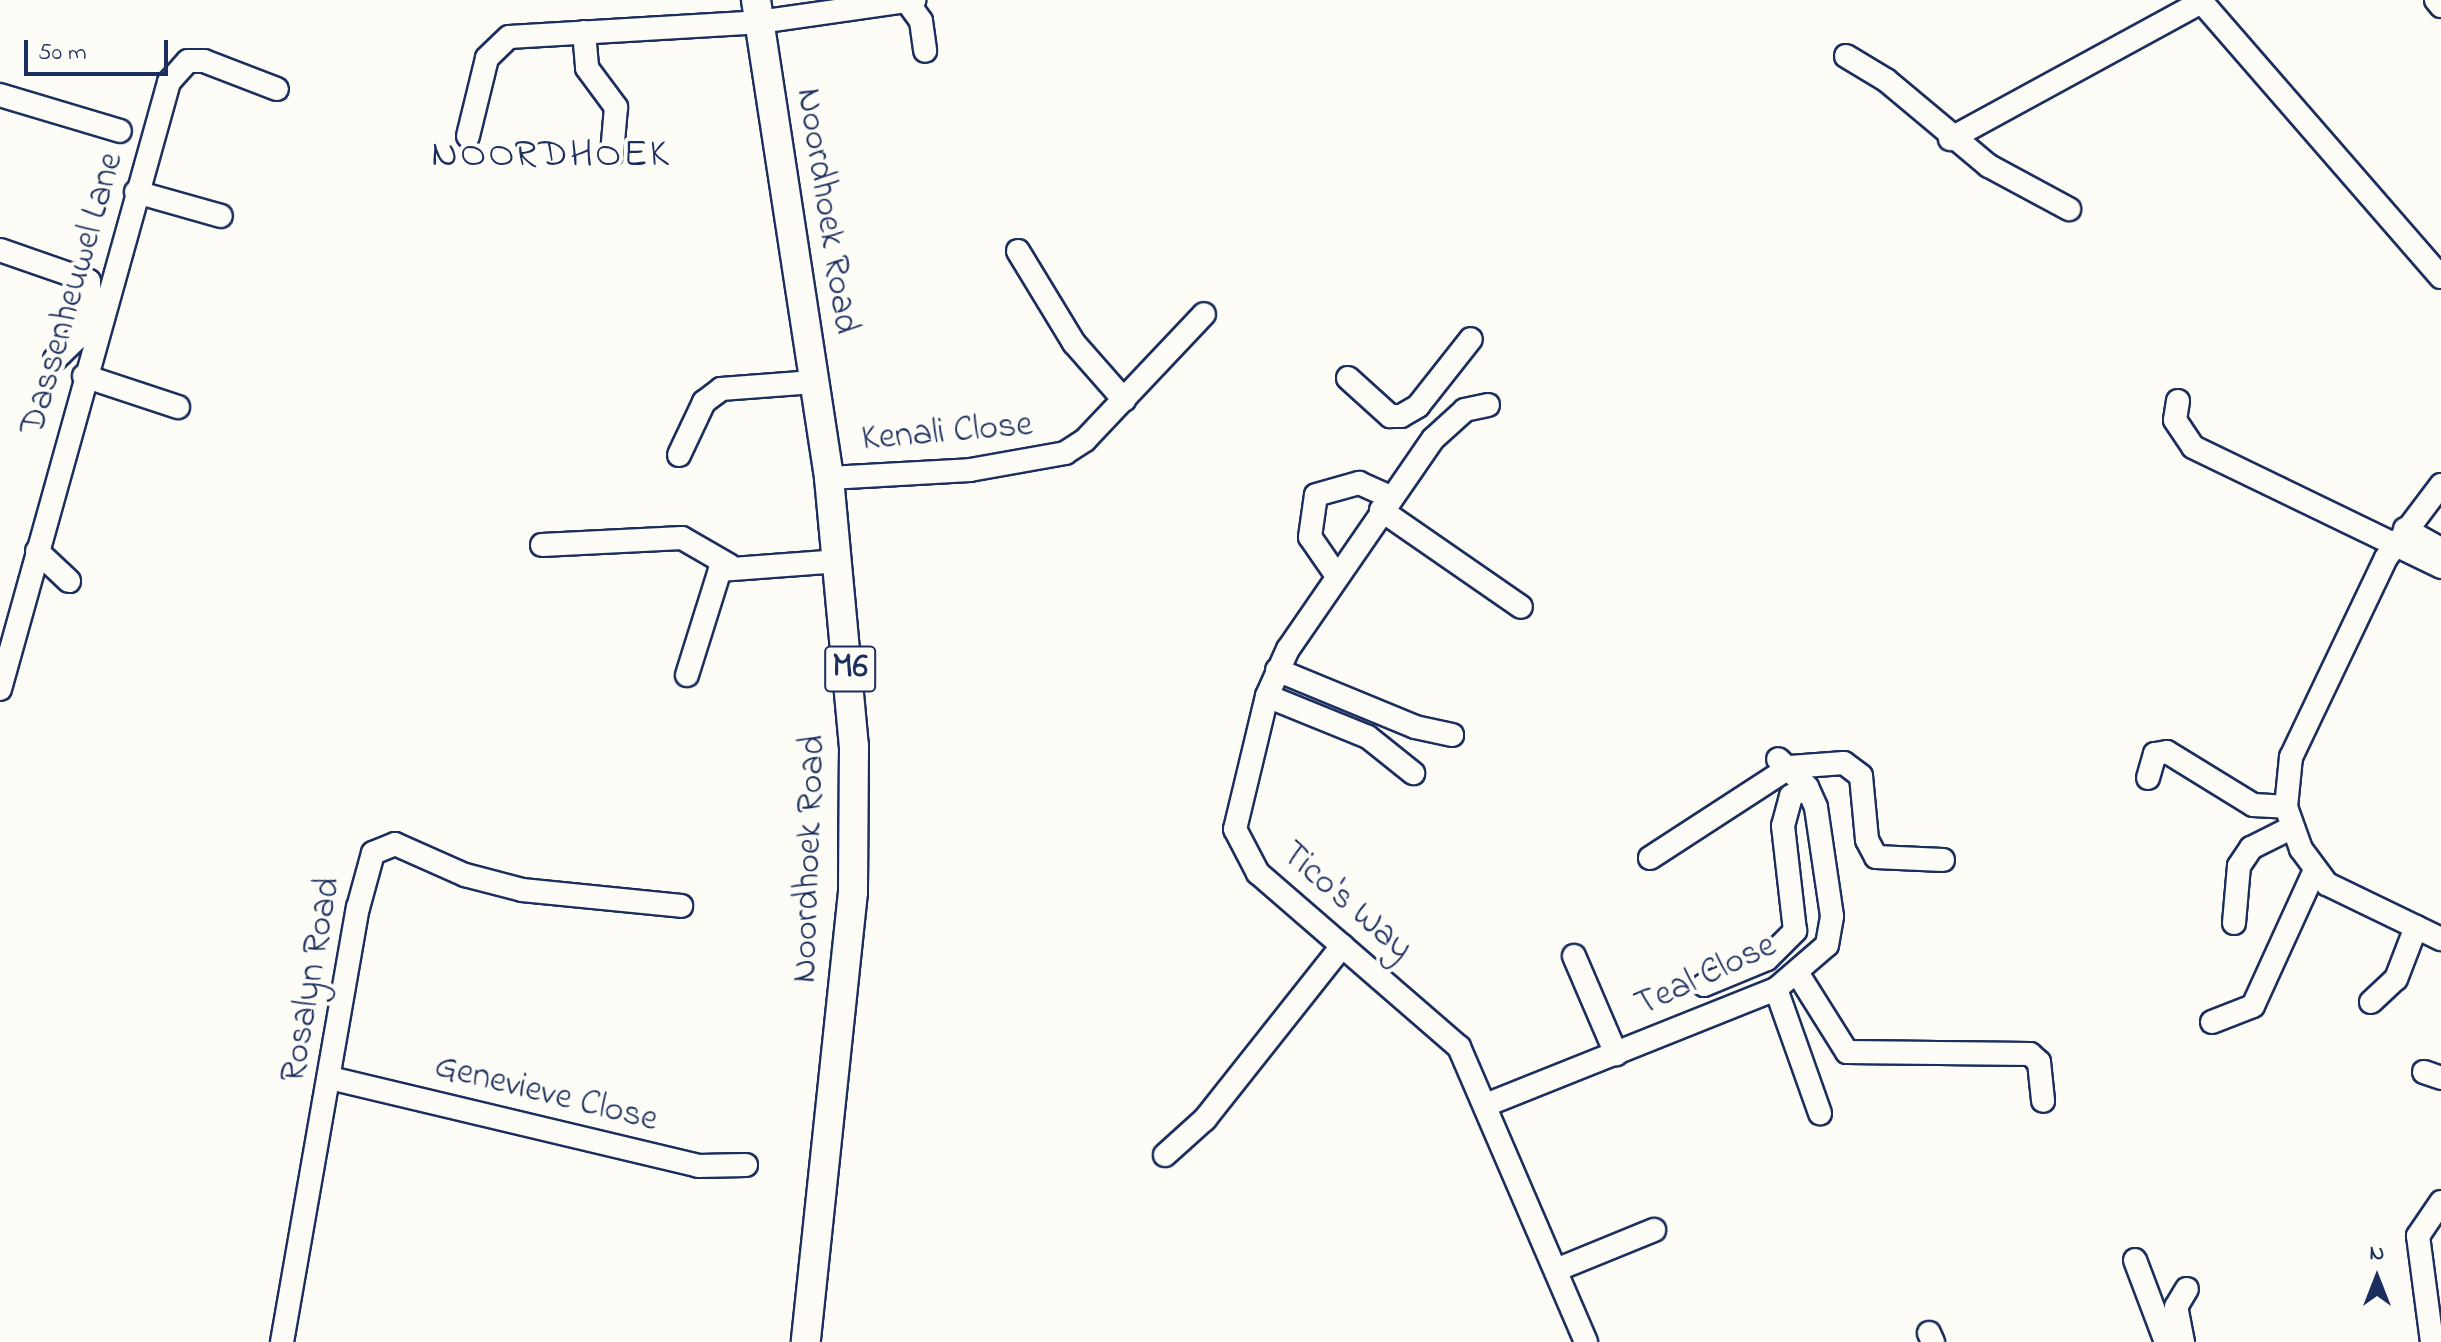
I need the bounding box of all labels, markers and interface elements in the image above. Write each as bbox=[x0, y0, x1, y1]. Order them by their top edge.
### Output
scale bar bbox=[28, 24, 172, 74]
text: 50 m bbox=[38, 36, 87, 71]
street label: Noordhoek Road bbox=[785, 85, 867, 337]
district label: NOORDHOEK bbox=[431, 132, 671, 180]
street label: Dassenheuwel Lane bbox=[12, 148, 134, 440]
street label: Kenali Close bbox=[860, 404, 1034, 462]
road number: M6 bbox=[824, 639, 876, 699]
street label: Noordhoek Road bbox=[784, 734, 836, 984]
street label: Tico's Way bbox=[1271, 833, 1421, 971]
street label: Rosalyn Road bbox=[273, 874, 351, 1086]
street label: Teal Close bbox=[1629, 925, 1783, 1027]
street label: Genevieve Close bbox=[430, 1045, 662, 1143]
north arrow bbox=[2337, 1238, 2417, 1318]
text: N bbox=[2370, 1238, 2384, 1270]

